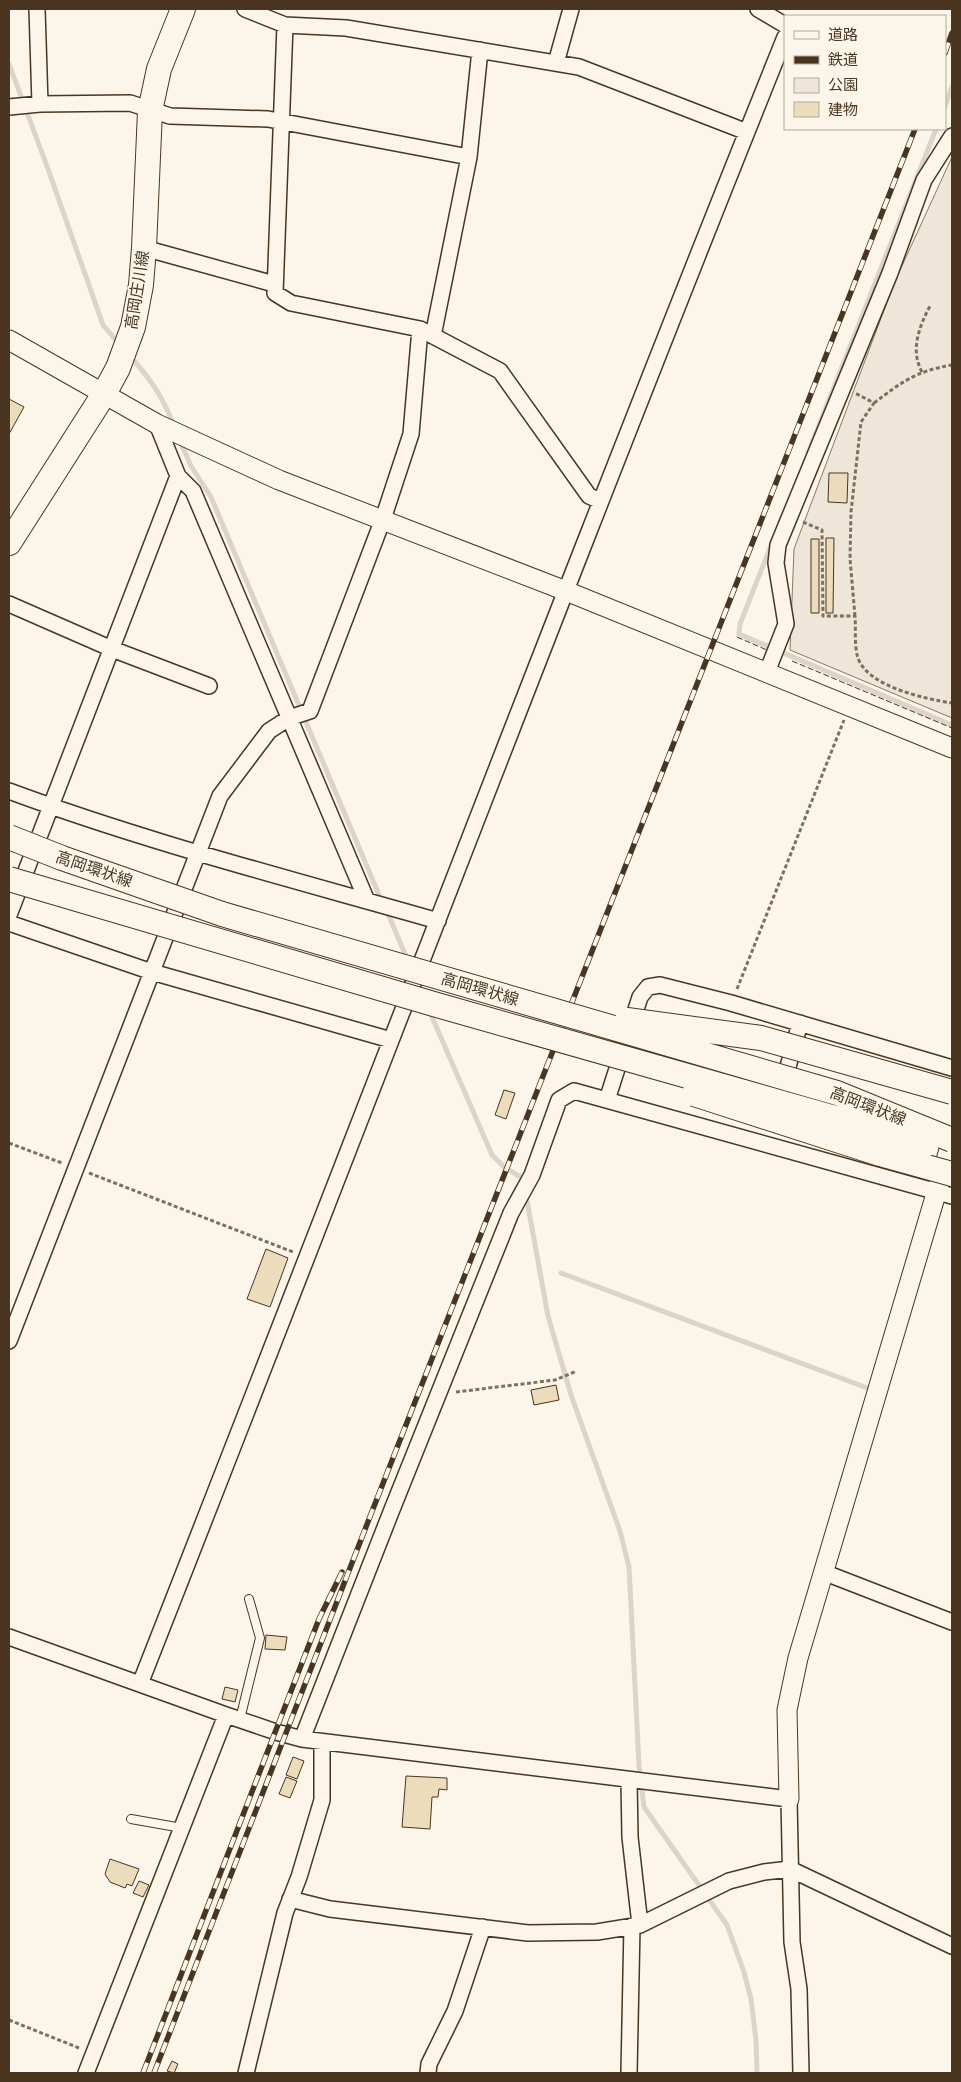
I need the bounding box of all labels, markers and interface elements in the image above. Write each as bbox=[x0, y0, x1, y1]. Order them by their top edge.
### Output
legend bbox=[784, 15, 946, 130]
text: 道路 bbox=[828, 26, 858, 44]
text: 鉄道 bbox=[828, 51, 858, 69]
text: 公園 bbox=[828, 76, 858, 94]
text: 建物 bbox=[828, 101, 858, 119]
street label: 高岡庄川線 bbox=[121, 249, 153, 331]
street label: 高岡環状線 bbox=[53, 847, 135, 891]
street label: 高岡環状線 bbox=[439, 969, 521, 1009]
street label: 高岡環状線 bbox=[827, 1083, 909, 1129]

